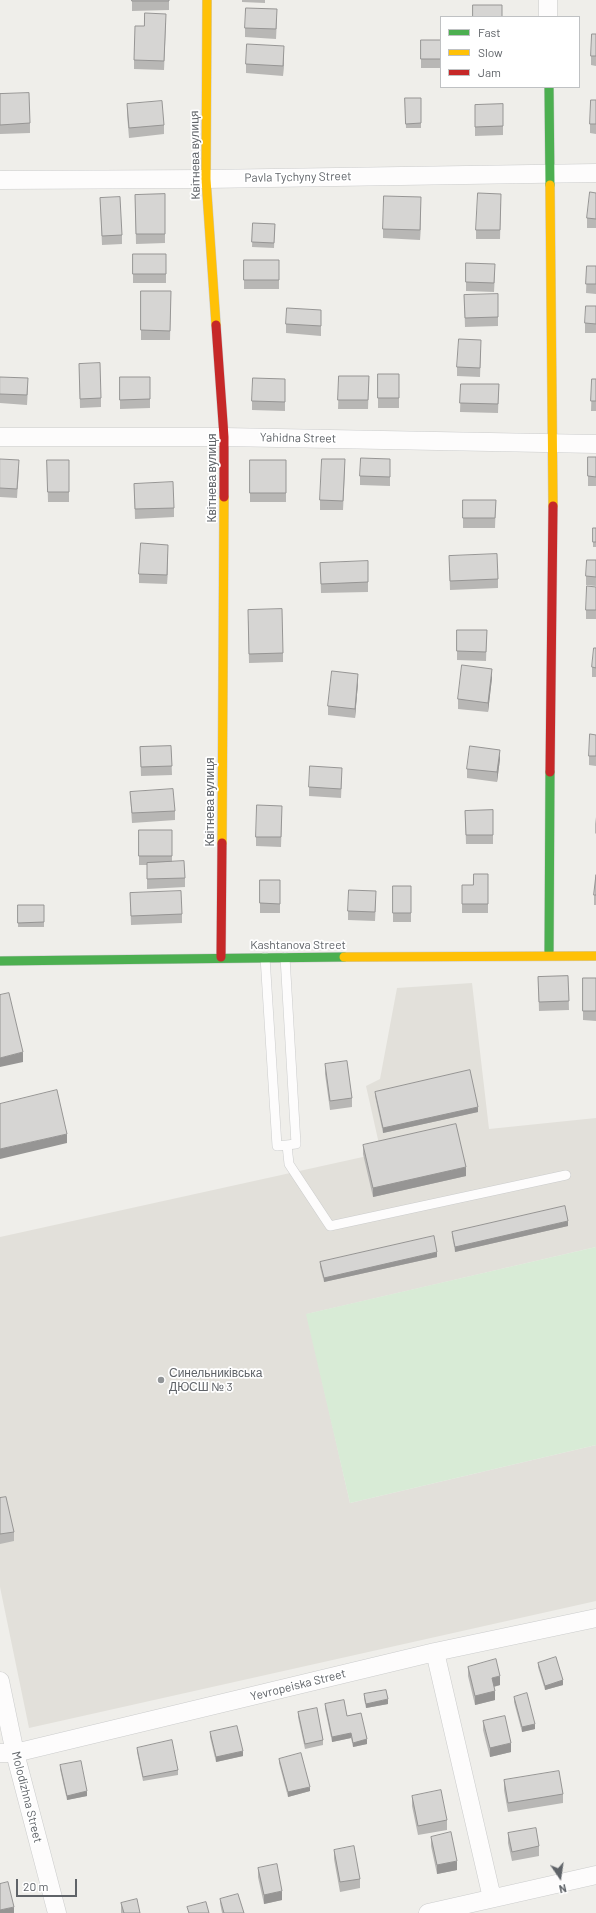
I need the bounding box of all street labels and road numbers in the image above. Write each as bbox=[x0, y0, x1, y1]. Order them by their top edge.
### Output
street label: Квітнева вулиця bbox=[187, 110, 203, 200]
street label: Pavla Tychyny Street bbox=[244, 169, 352, 185]
street label: Yahidna Street bbox=[260, 430, 336, 446]
street label: Квітнева вулиця bbox=[205, 433, 219, 523]
street label: Квітнева вулиця bbox=[203, 757, 217, 847]
street label: Kashtanova Street bbox=[250, 938, 346, 952]
street label: Yevropeiska Street bbox=[249, 1666, 347, 1704]
street label: Molodizhna Street bbox=[9, 1750, 45, 1844]

